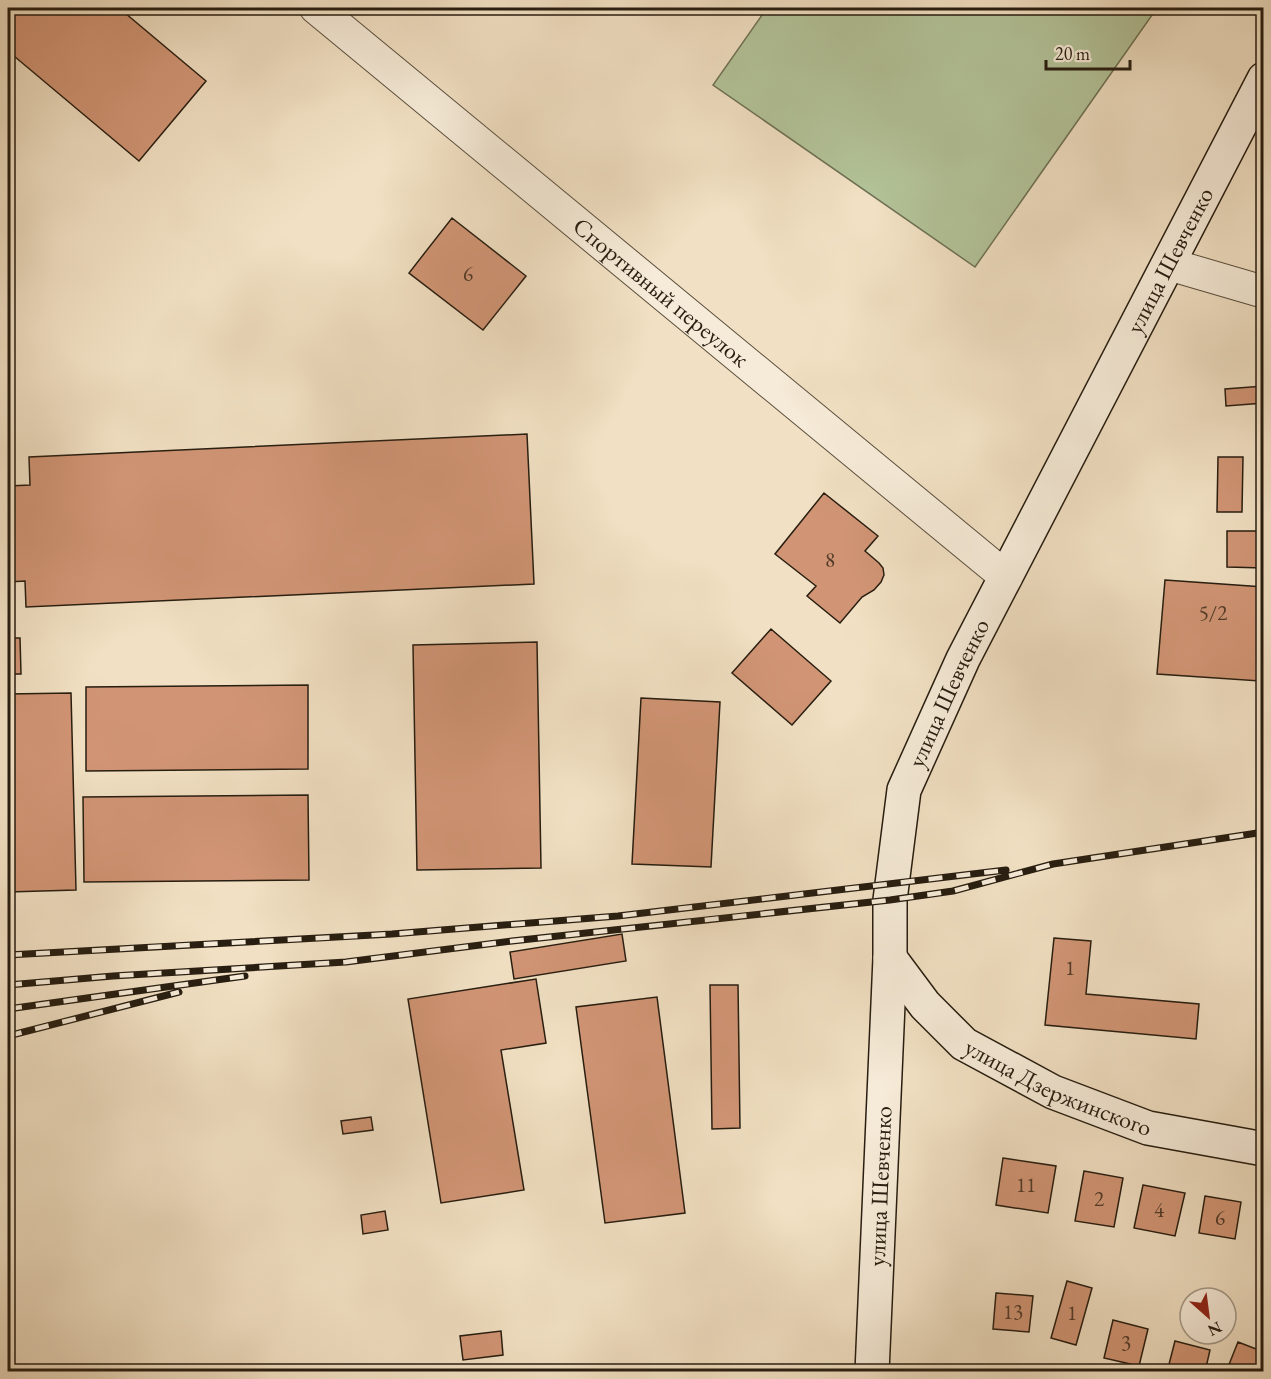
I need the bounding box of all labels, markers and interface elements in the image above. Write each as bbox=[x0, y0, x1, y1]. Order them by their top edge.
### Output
scale bar bbox=[1046, 33, 1130, 71]
text: 20 m bbox=[1055, 42, 1090, 65]
street label: улица Шевченко bbox=[1119, 182, 1220, 339]
street label: Спортивный переулок bbox=[567, 210, 756, 374]
house number: 6 bbox=[463, 260, 473, 287]
house number: 8 bbox=[825, 546, 835, 573]
house number: 5/2 bbox=[1199, 599, 1227, 626]
street label: улица Шевченко bbox=[900, 613, 996, 772]
house number: 1 bbox=[1065, 954, 1075, 981]
street label: улица Дзержинского bbox=[959, 1031, 1157, 1143]
street label: улица Шевченко bbox=[861, 1105, 899, 1267]
house number: 11 bbox=[1016, 1171, 1036, 1198]
house number: 2 bbox=[1094, 1185, 1104, 1212]
house number: 4 bbox=[1154, 1196, 1165, 1223]
house number: 6 bbox=[1215, 1204, 1225, 1231]
north arrow bbox=[1178, 1286, 1238, 1346]
house number: 13 bbox=[1003, 1298, 1023, 1325]
house number: 1 bbox=[1067, 1299, 1077, 1326]
text: N bbox=[1204, 1316, 1225, 1341]
house number: 3 bbox=[1121, 1329, 1131, 1356]

